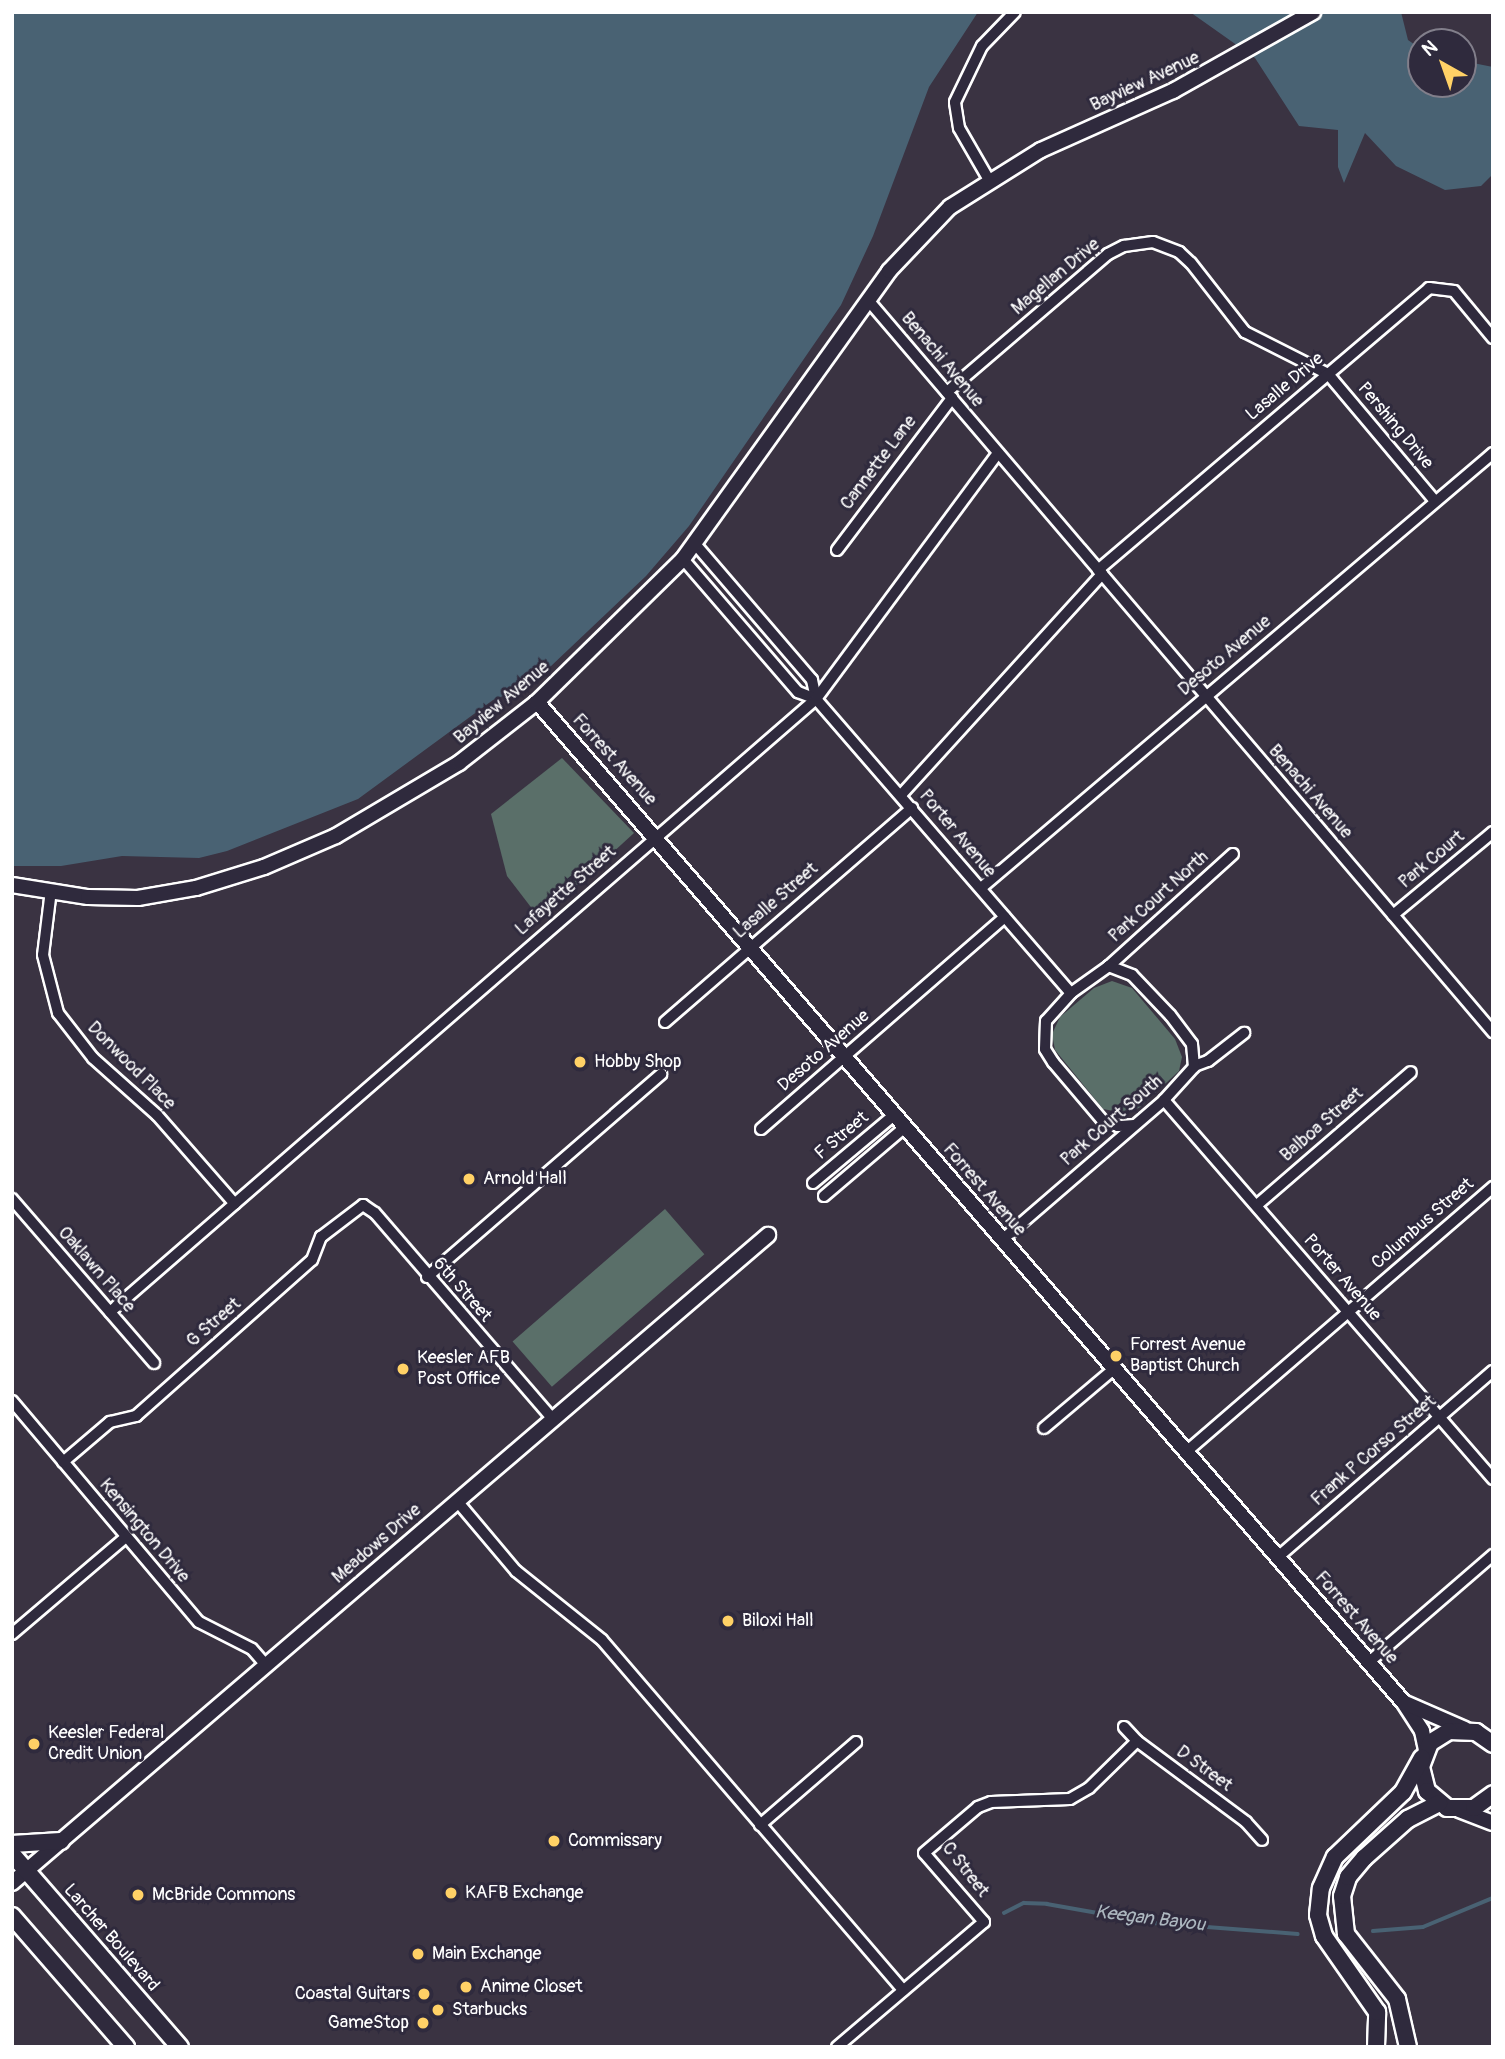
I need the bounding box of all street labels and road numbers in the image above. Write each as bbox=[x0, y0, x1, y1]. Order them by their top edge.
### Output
street label: Bayview Avenue bbox=[1087, 47, 1203, 117]
street label: Magellan Drive bbox=[1008, 234, 1104, 320]
street label: Benachi Avenue bbox=[896, 308, 988, 412]
street label: Lasalle Drive bbox=[1242, 348, 1328, 426]
street label: Pershing Drive bbox=[1352, 378, 1438, 474]
street label: Cannette Lane bbox=[837, 412, 921, 514]
street label: Desoto Avenue bbox=[1174, 611, 1276, 701]
street label: Bayview Avenue bbox=[450, 657, 554, 749]
street label: Forrest Avenue bbox=[567, 710, 661, 810]
street label: Benachi Avenue bbox=[1263, 741, 1357, 843]
street label: Porter Avenue bbox=[914, 786, 1000, 882]
street label: Park Court bbox=[1395, 826, 1469, 894]
street label: Lafayette Street bbox=[511, 842, 621, 940]
street label: Park Court North bbox=[1105, 847, 1213, 947]
street label: Lasalle Street bbox=[729, 858, 823, 944]
street label: Desoto Avenue bbox=[774, 1005, 874, 1097]
street label: Donwood Place bbox=[82, 1017, 180, 1115]
street label: Park Court South bbox=[1057, 1071, 1167, 1171]
street label: Balboa Street bbox=[1276, 1083, 1368, 1167]
street label: F Street bbox=[811, 1107, 873, 1165]
street label: Forrest Avenue bbox=[938, 1139, 1030, 1241]
street label: Columbus Street bbox=[1368, 1174, 1478, 1274]
street label: Oaklawn Place bbox=[53, 1223, 139, 1317]
street label: Porter Avenue bbox=[1298, 1230, 1386, 1326]
street label: 6th Street bbox=[428, 1253, 496, 1327]
street label: G Street bbox=[183, 1294, 245, 1352]
street label: Frank P Corso Street bbox=[1307, 1391, 1441, 1511]
street label: Kensington Drive bbox=[94, 1475, 194, 1587]
street label: Meadows Drive bbox=[328, 1500, 426, 1588]
street label: Forrest Avenue bbox=[1310, 1567, 1402, 1669]
street label: D Street bbox=[1172, 1741, 1236, 1797]
street label: C Street bbox=[937, 1838, 993, 1902]
street label: Larcher Boulevard bbox=[59, 1880, 163, 1996]

